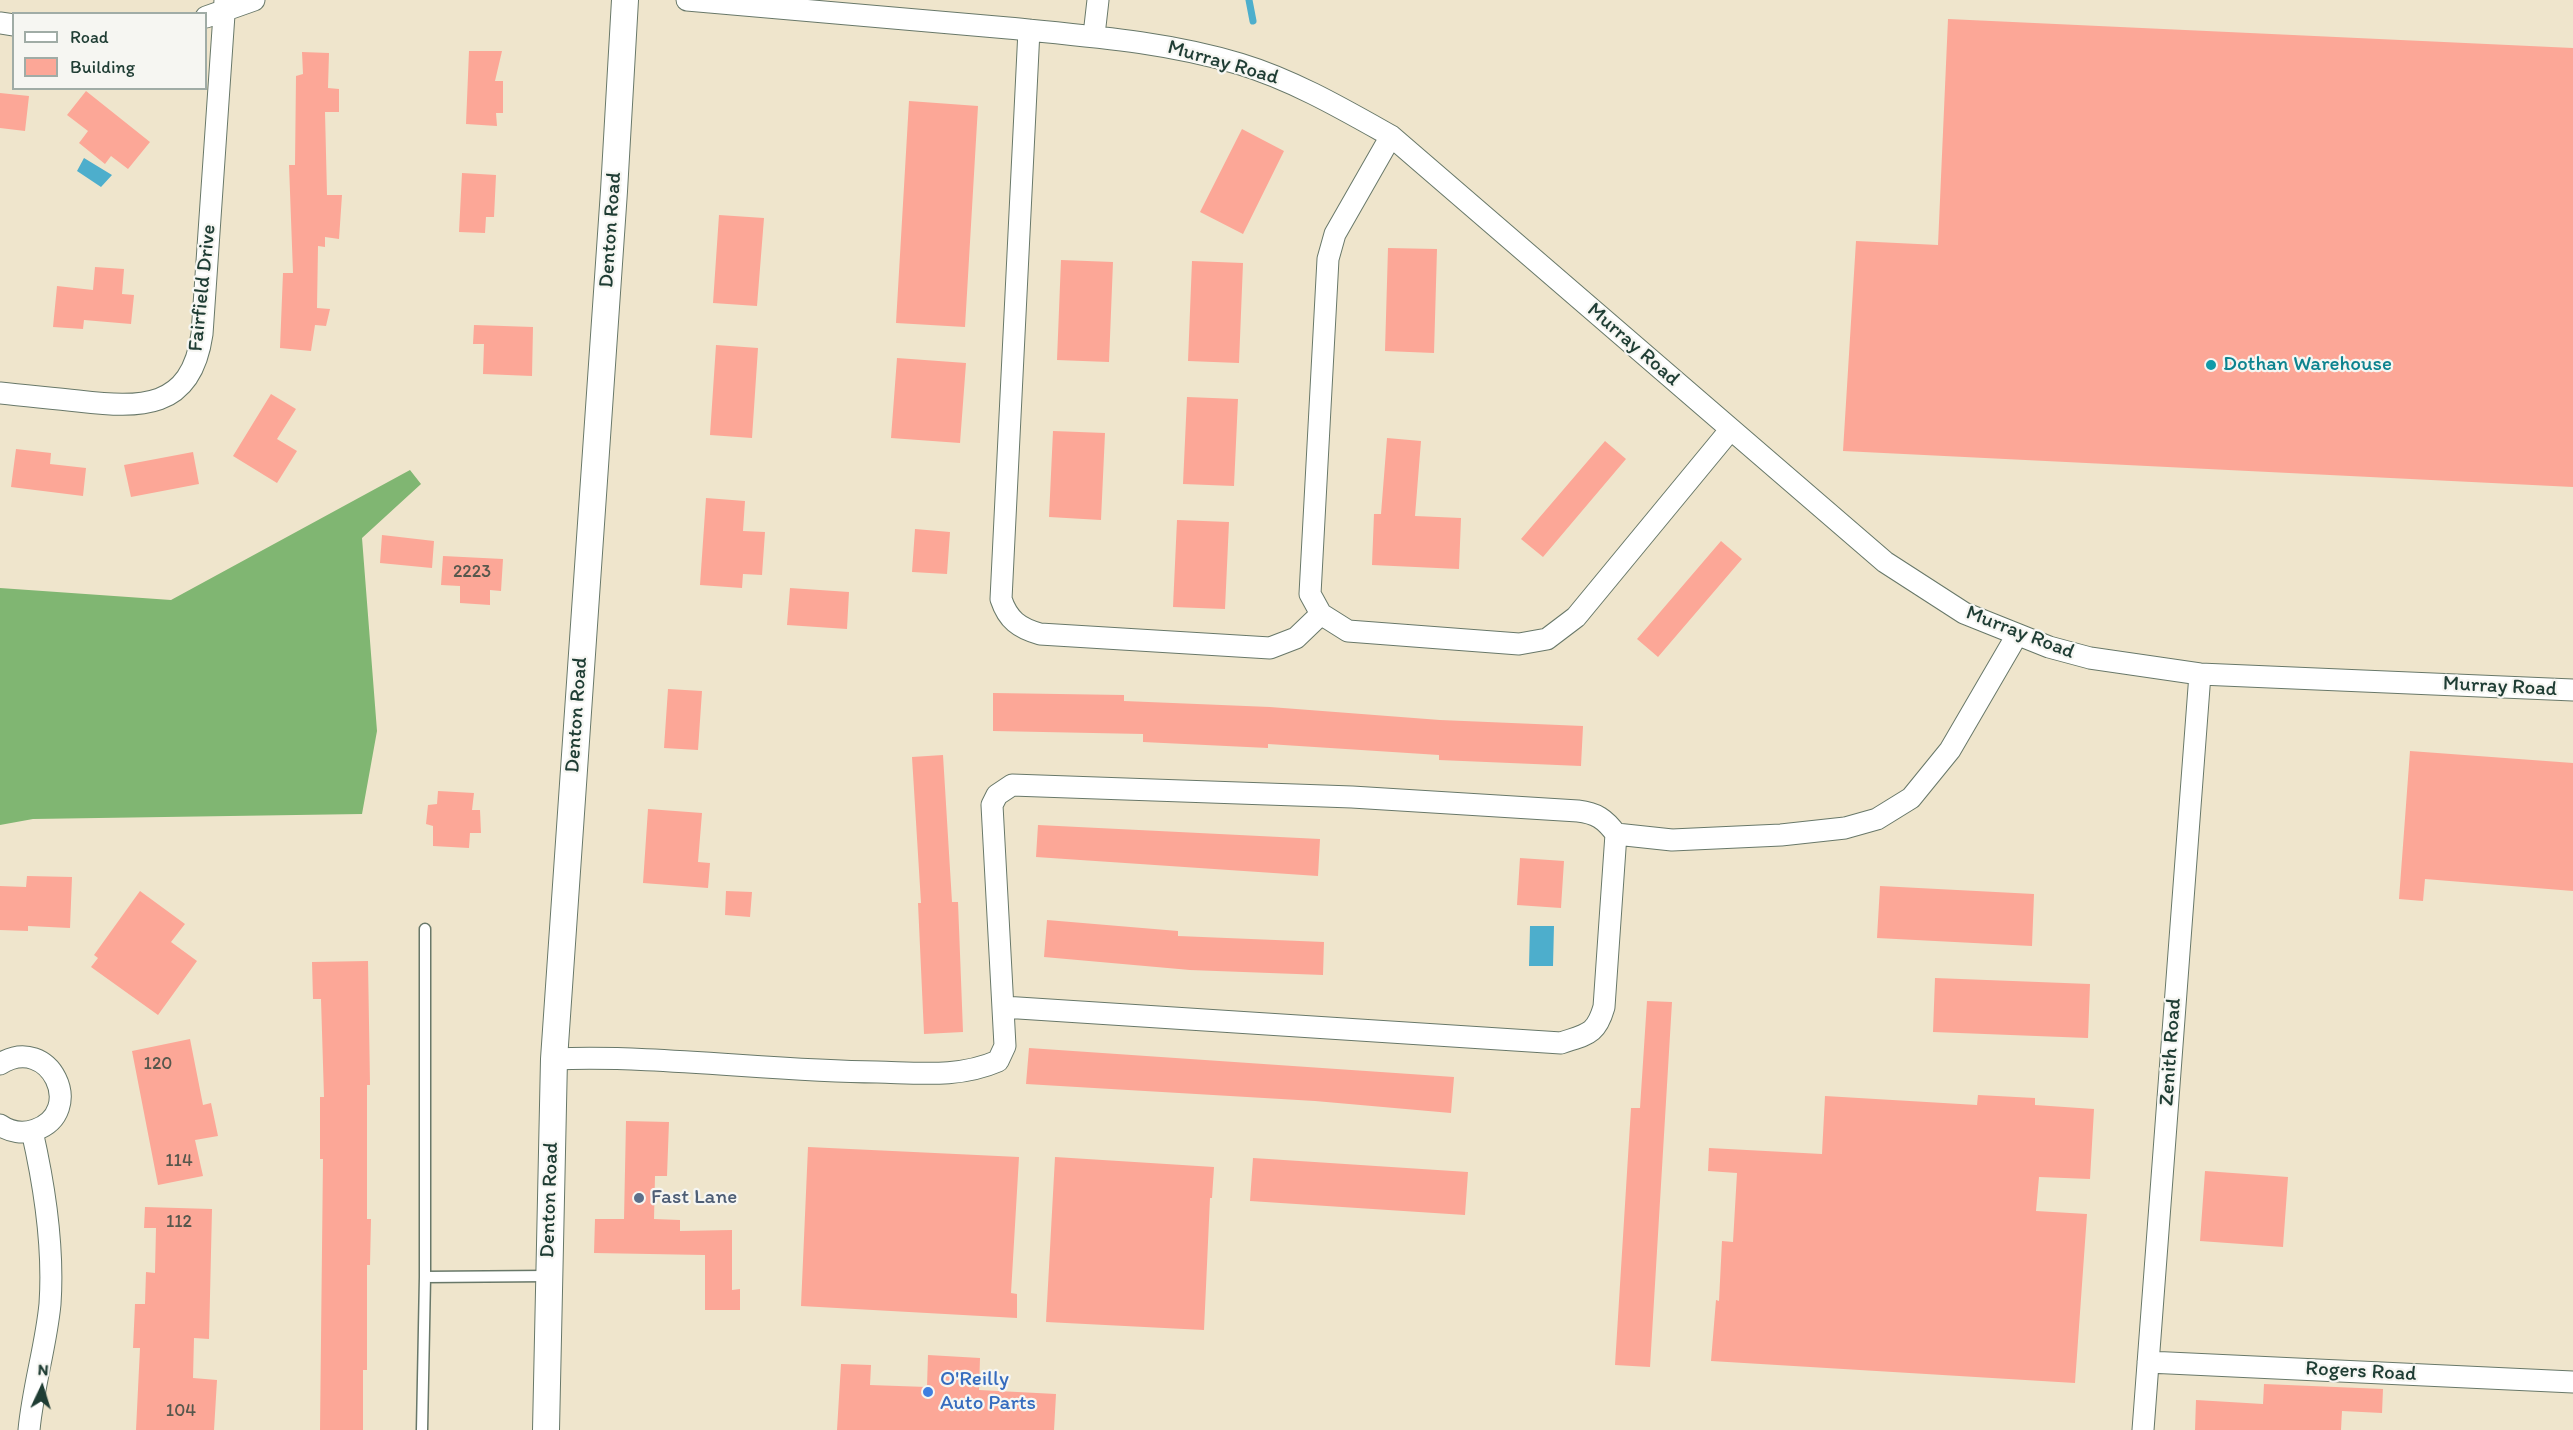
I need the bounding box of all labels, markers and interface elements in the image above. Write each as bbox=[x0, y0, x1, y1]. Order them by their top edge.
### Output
legend bbox=[12, 12, 207, 90]
text: Road bbox=[70, 26, 109, 48]
street label: Murray Road bbox=[1164, 35, 1282, 91]
text: Building bbox=[70, 56, 135, 78]
street label: Denton Road bbox=[594, 171, 628, 289]
street label: Fairfield Drive bbox=[184, 223, 222, 353]
street label: Murray Road bbox=[1581, 298, 1685, 392]
place label: Dothan Warehouse bbox=[2223, 352, 2392, 378]
marker: Dothan Warehouse bbox=[2204, 358, 2218, 372]
house number: 2223 bbox=[453, 561, 491, 583]
street label: Murray Road bbox=[1962, 601, 2078, 665]
street label: Denton Road bbox=[560, 656, 594, 774]
street label: Murray Road bbox=[2442, 671, 2558, 703]
street label: Zenith Road bbox=[2155, 997, 2187, 1107]
house number: 120 bbox=[144, 1053, 172, 1075]
street label: Denton Road bbox=[535, 1142, 565, 1258]
house number: 114 bbox=[165, 1150, 193, 1172]
place label: Fast Lane bbox=[651, 1185, 737, 1211]
marker: Fast Lane bbox=[632, 1191, 646, 1205]
house number: 112 bbox=[166, 1211, 192, 1233]
street label: Rogers Road bbox=[2305, 1357, 2417, 1387]
north arrow bbox=[12, 1358, 72, 1418]
text: N bbox=[37, 1360, 49, 1379]
place label: O'Reilly Auto Parts bbox=[940, 1367, 1036, 1417]
marker: O'Reilly Auto Parts bbox=[921, 1385, 935, 1399]
house number: 104 bbox=[166, 1400, 196, 1422]

